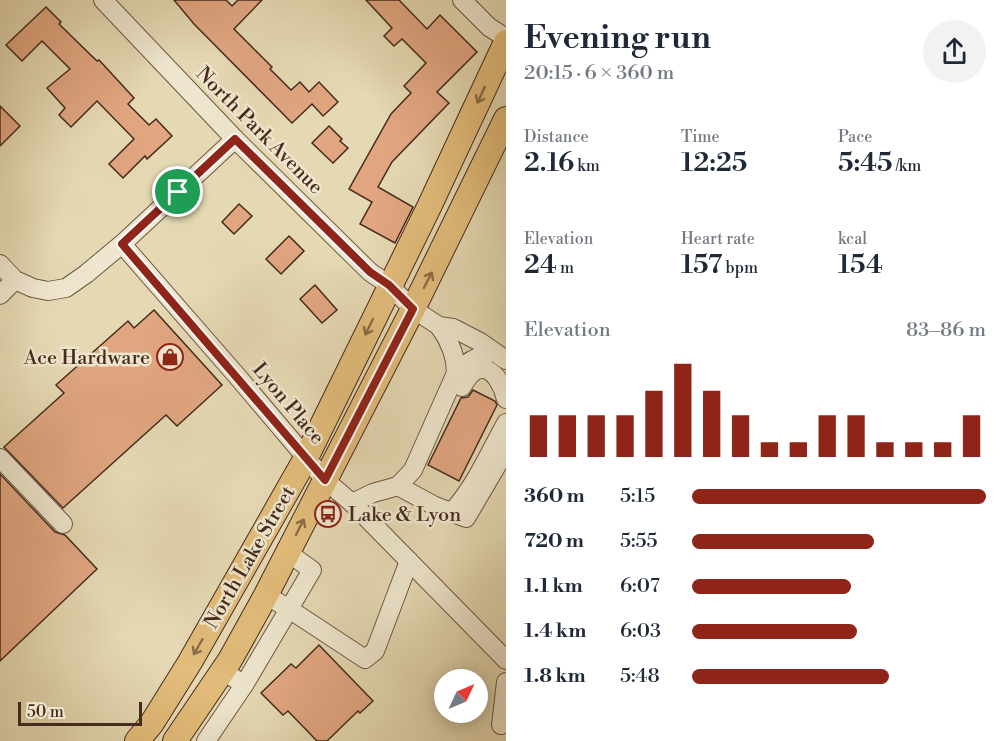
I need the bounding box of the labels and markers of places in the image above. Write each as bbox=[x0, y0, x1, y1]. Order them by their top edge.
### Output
pin bbox=[152, 166, 203, 217]
shop icon: Ace Hardware bbox=[155, 342, 185, 372]
place label: Ace Hardware bbox=[23, 346, 150, 371]
bus stop icon: Lake & Lyon bbox=[313, 499, 343, 529]
place label: Lake & Lyon bbox=[348, 503, 461, 528]

